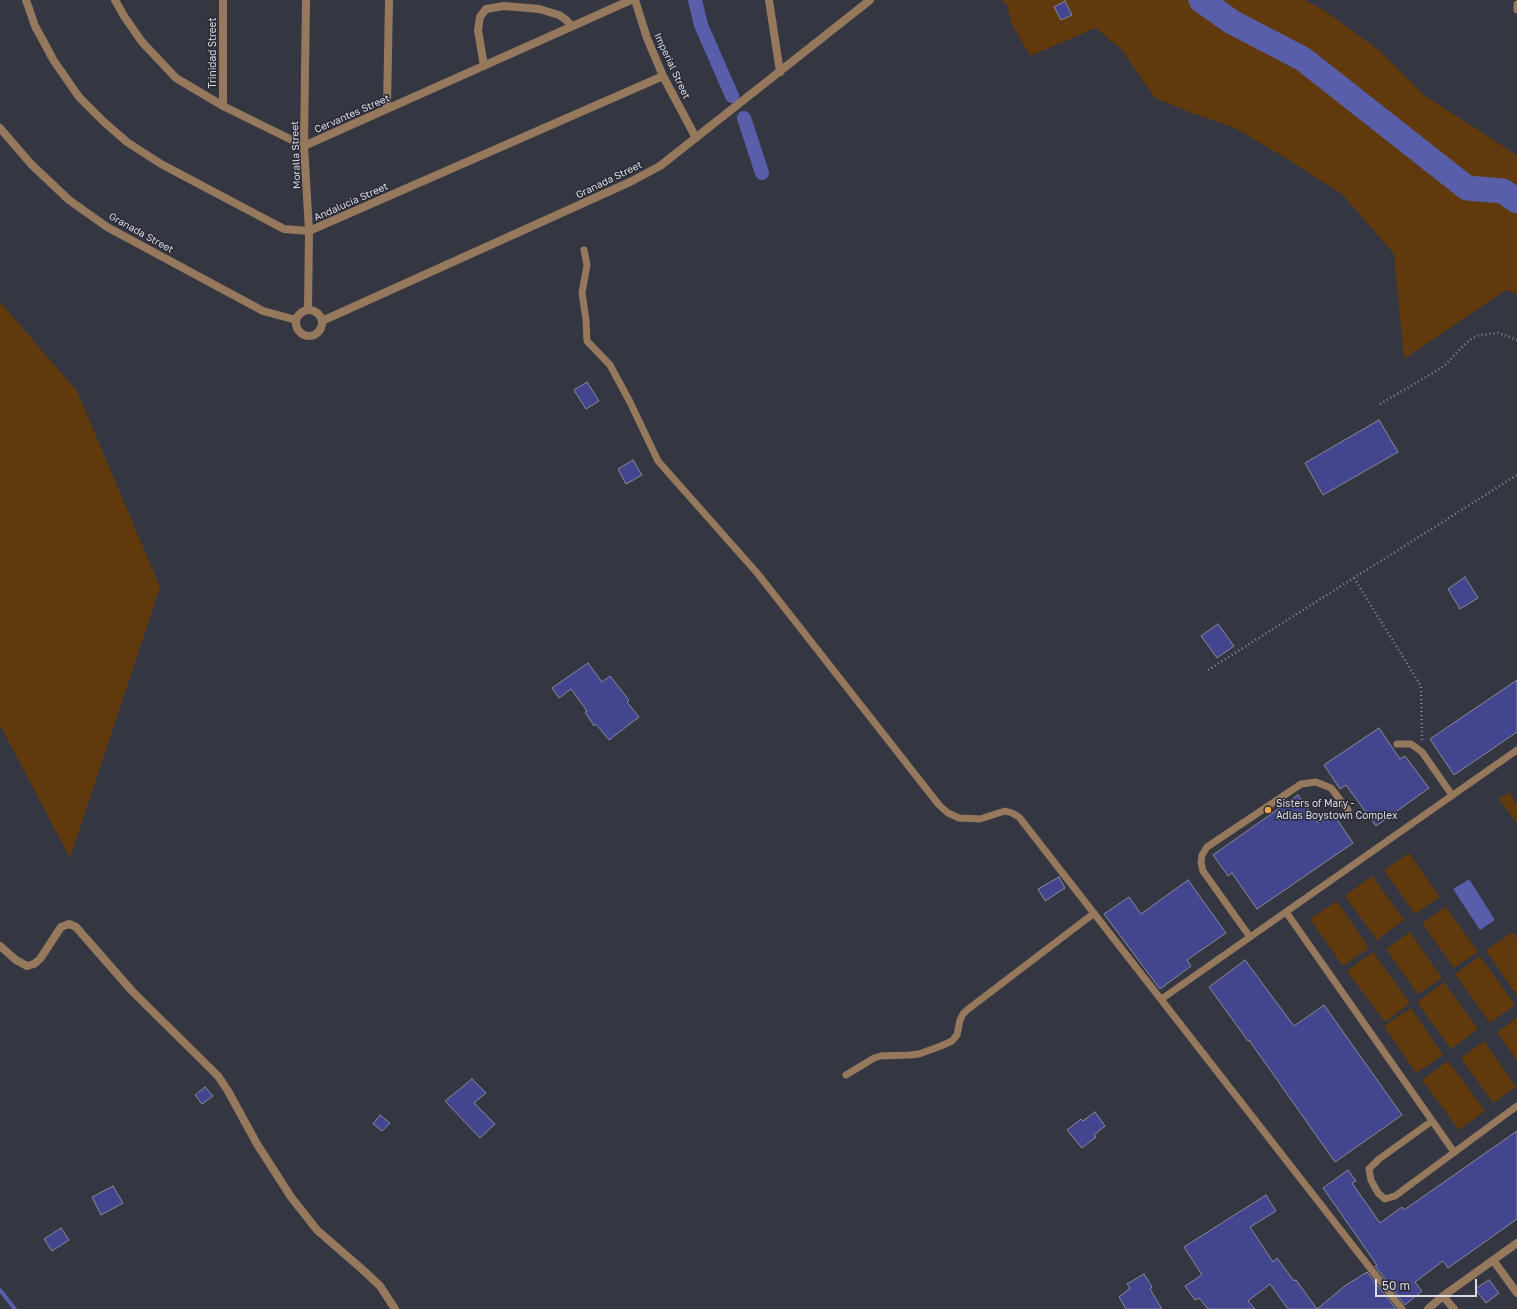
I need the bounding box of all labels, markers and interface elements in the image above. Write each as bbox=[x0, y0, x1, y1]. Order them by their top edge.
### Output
street label: Trinidad Street bbox=[207, 18, 219, 88]
street label: Imperial Street bbox=[651, 31, 693, 101]
street label: Cervantes Street bbox=[313, 92, 391, 136]
street label: Moralla Street bbox=[289, 121, 303, 189]
street label: Granada Street bbox=[574, 159, 644, 201]
street label: Andalucia Street bbox=[312, 180, 390, 224]
street label: Granada Street bbox=[107, 210, 175, 256]
place label: Sisters of Mary - Adlas Boystown Complex bbox=[1276, 798, 1397, 822]
marker: Sisters of Mary - Adlas Boystown Complex bbox=[1263, 805, 1273, 815]
scale bar bbox=[1377, 1271, 1479, 1297]
text: 50 m bbox=[1382, 1278, 1410, 1293]

